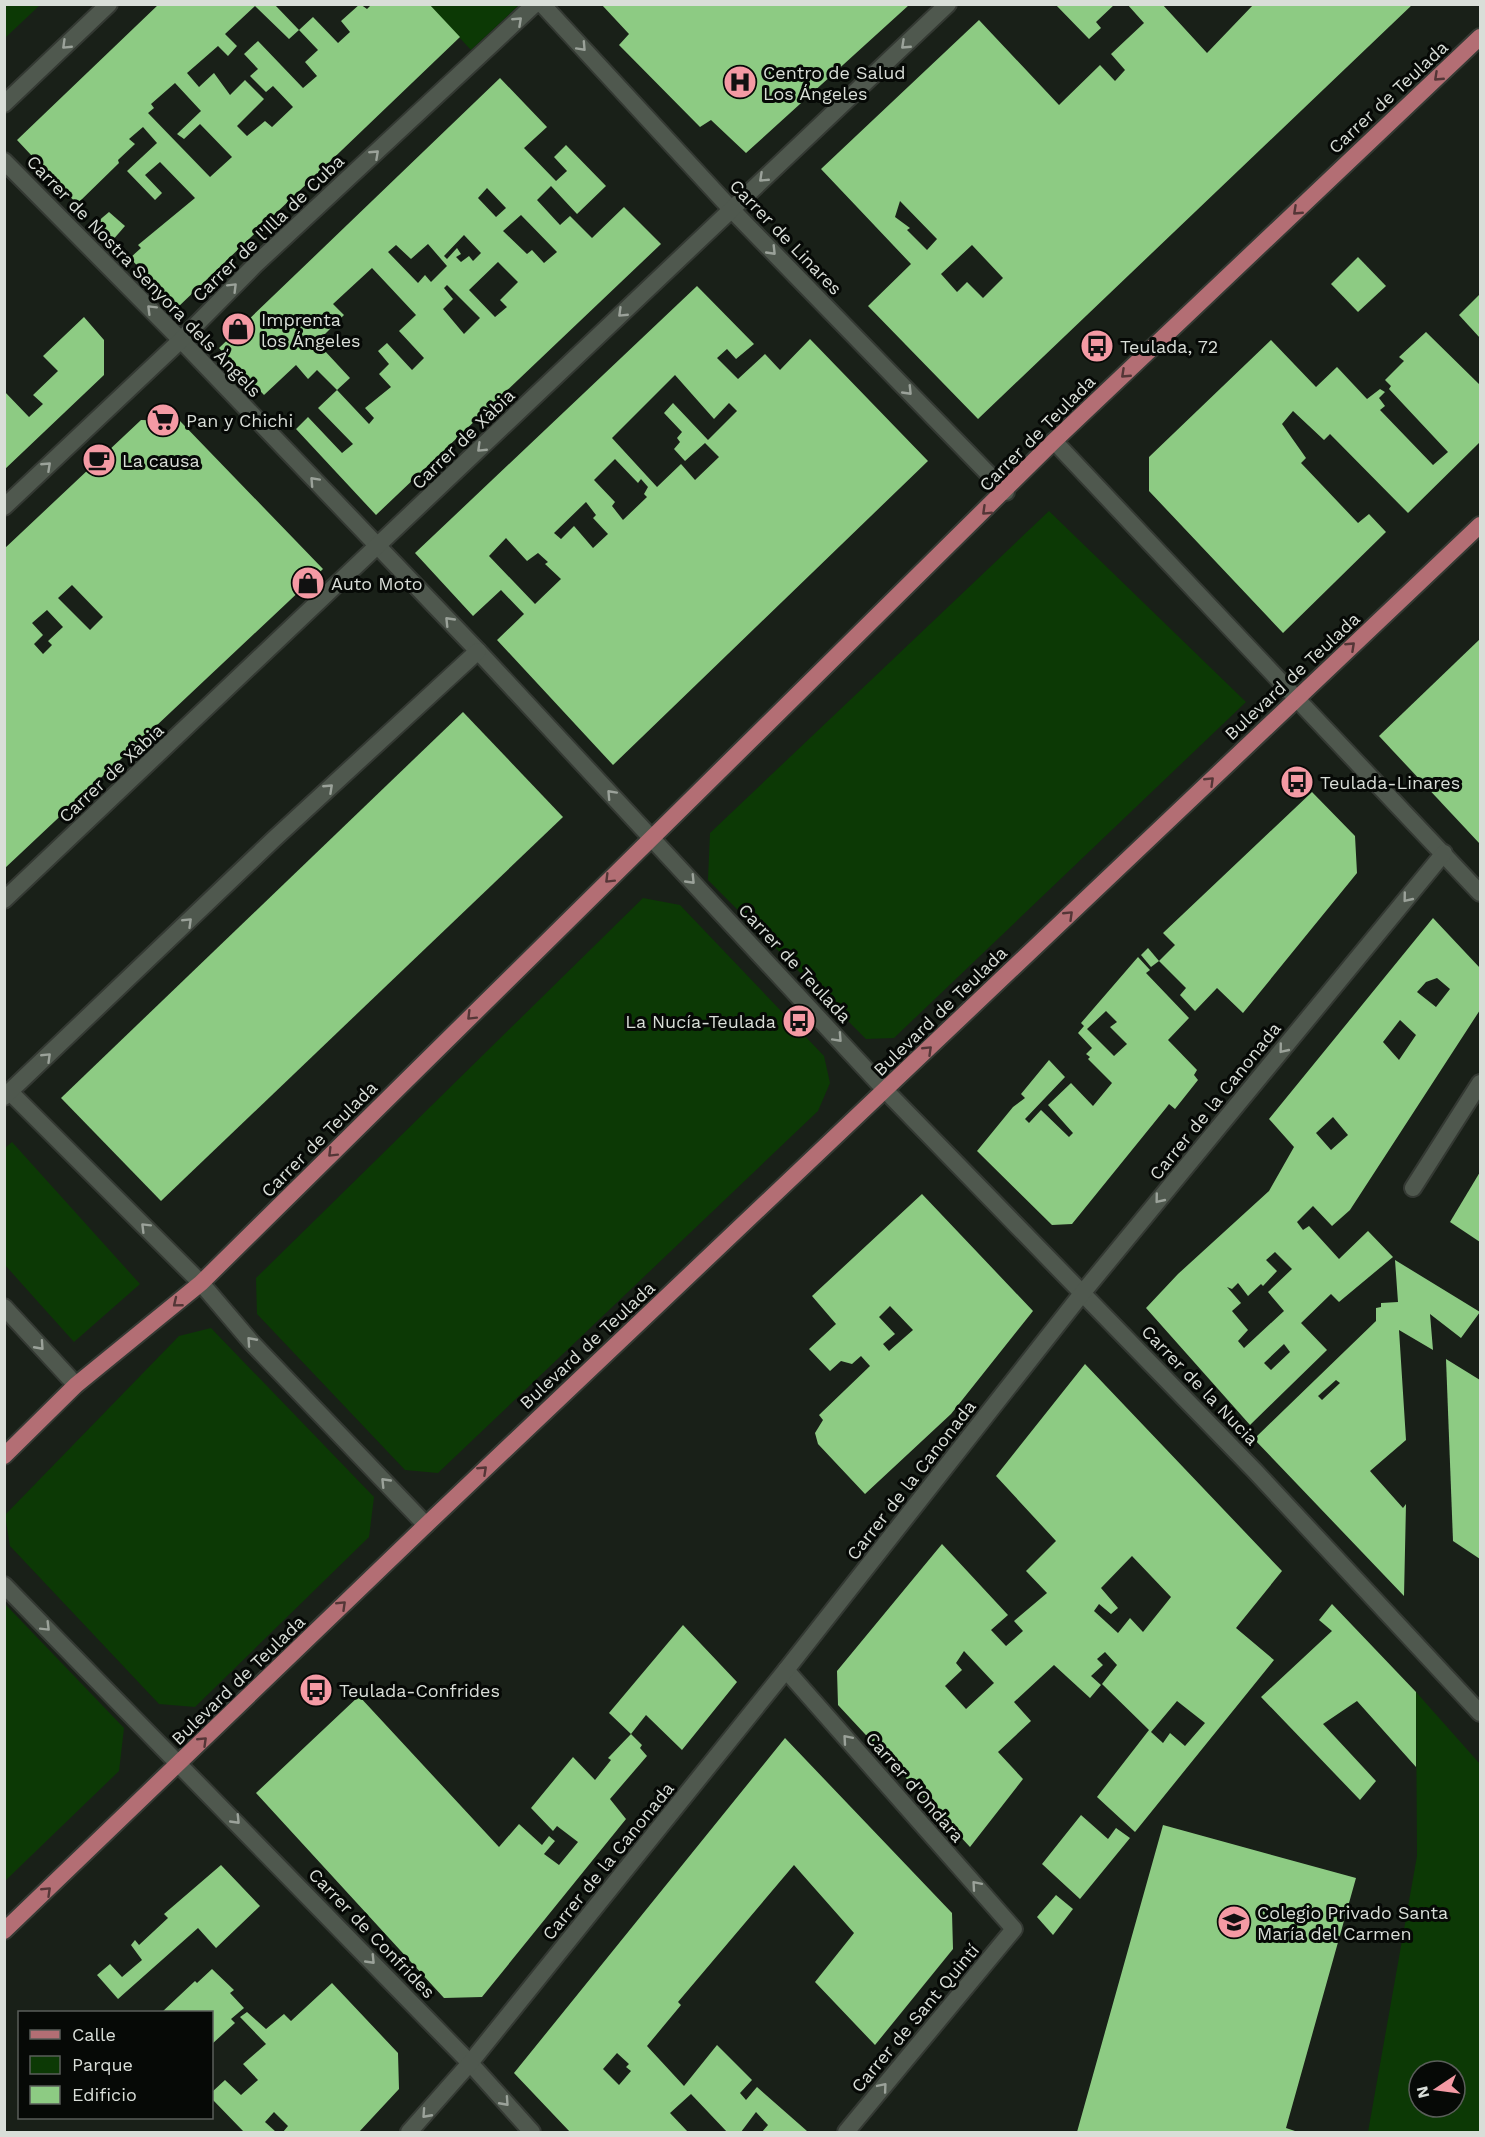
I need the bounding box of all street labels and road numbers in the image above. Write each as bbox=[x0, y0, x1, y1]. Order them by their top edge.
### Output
street label: Carrer de Teulada bbox=[1324, 36, 1452, 158]
street label: Carrer de l'Illa de Cuba bbox=[188, 150, 348, 306]
street label: Carrer de Nostra Senyora dels Àngels bbox=[22, 151, 266, 401]
street label: Carrer de Linares bbox=[726, 175, 846, 299]
street label: Carrer de Teulada bbox=[975, 371, 1099, 495]
street label: Carrer de Xàbia bbox=[407, 385, 519, 493]
street label: Bulevard de Teulada bbox=[1220, 608, 1364, 744]
street label: Carrer de Xàbia bbox=[54, 719, 168, 827]
street label: Carrer de Teulada bbox=[734, 899, 856, 1027]
street label: Bulevard de Teulada bbox=[869, 942, 1011, 1080]
street label: Carrer de la Canonada bbox=[1145, 1018, 1285, 1184]
street label: Carrer de Teulada bbox=[257, 1077, 381, 1201]
street label: Bulevard de Teulada bbox=[515, 1277, 659, 1413]
street label: Carrer de la Nucia bbox=[1137, 1321, 1263, 1449]
street label: Carrer de la Canonada bbox=[842, 1396, 980, 1564]
street label: Bulevard de Teulada bbox=[167, 1611, 309, 1749]
street label: Carrer d'Ondara bbox=[861, 1728, 969, 1846]
street label: Carrer de la Canonada bbox=[538, 1778, 678, 1944]
street label: Carrer de Confrides bbox=[304, 1864, 440, 2002]
street label: Carrer de Sant Quintí bbox=[847, 1939, 983, 2096]

